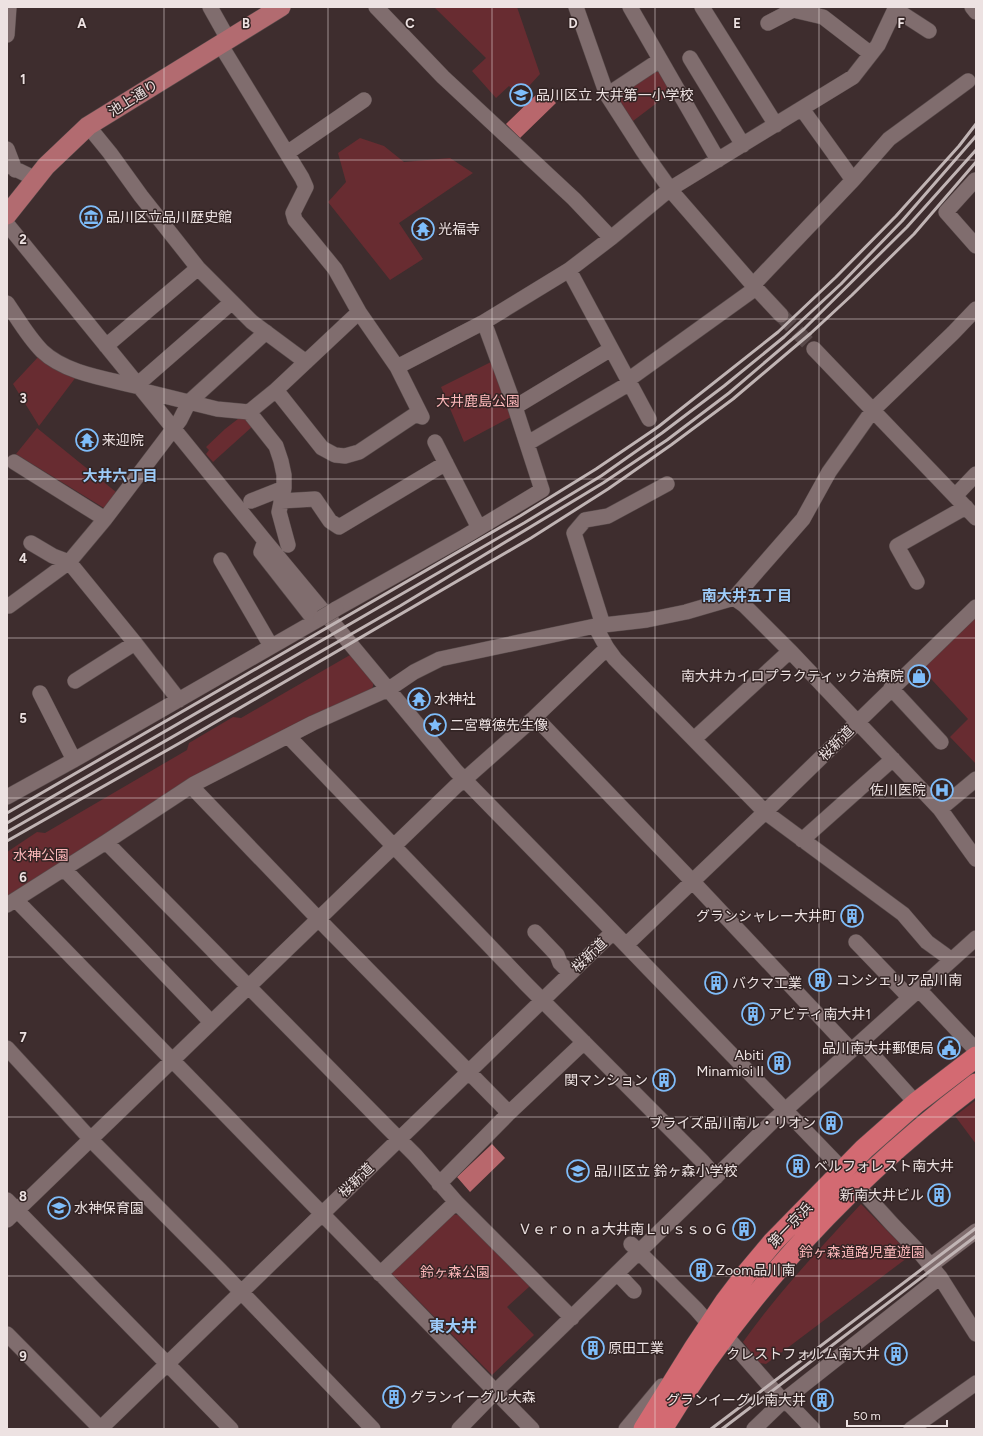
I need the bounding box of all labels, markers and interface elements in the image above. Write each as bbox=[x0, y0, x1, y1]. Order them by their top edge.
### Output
text: A bbox=[77, 16, 87, 31]
text: B bbox=[242, 16, 250, 31]
text: C bbox=[405, 16, 415, 31]
text: D bbox=[568, 16, 578, 31]
text: E bbox=[733, 16, 741, 31]
text: F bbox=[897, 16, 905, 31]
text: 1 bbox=[20, 72, 26, 87]
street label: 池上通り bbox=[105, 76, 162, 120]
school or university icon: 品川区立 大井第一小学校 bbox=[508, 82, 534, 108]
place label: 品川区立 大井第一小学校 bbox=[536, 87, 693, 104]
museum icon: 品川区立品川歴史館 bbox=[78, 204, 104, 230]
place label: 品川区立品川歴史館 bbox=[106, 209, 232, 226]
temple icon: 光福寺 bbox=[410, 216, 436, 242]
place label: 光福寺 bbox=[438, 221, 480, 238]
text: 2 bbox=[19, 232, 27, 247]
text: 3 bbox=[19, 391, 27, 406]
park label: 大井鹿島公園 bbox=[436, 393, 520, 410]
temple icon: 来迎院 bbox=[74, 427, 100, 453]
place label: 来迎院 bbox=[102, 432, 144, 449]
district label: 大井六丁目 bbox=[82, 467, 158, 485]
text: 4 bbox=[19, 551, 27, 566]
district label: 南大井五丁目 bbox=[702, 587, 792, 605]
shop icon: 南大井カイロプラクティック治療院 bbox=[906, 663, 932, 689]
place label: 南大井カイロプラクティック治療院 bbox=[681, 668, 904, 685]
temple icon: 水神社 bbox=[406, 686, 432, 712]
place label: 水神社 bbox=[434, 691, 476, 708]
text: 5 bbox=[19, 711, 27, 726]
place icon: 二宮尊徳先生像 bbox=[422, 712, 448, 738]
place label: 二宮尊徳先生像 bbox=[450, 717, 548, 734]
street label: 桜新道 bbox=[815, 722, 857, 764]
hospital icon: 佐川医院 bbox=[929, 777, 955, 803]
place label: 佐川医院 bbox=[870, 782, 926, 799]
park label: 水神公園 bbox=[13, 847, 69, 864]
text: 6 bbox=[19, 870, 27, 885]
building icon: グランシャレー大井町 bbox=[839, 903, 865, 929]
place label: グランシャレー大井町 bbox=[696, 908, 836, 925]
street label: 桜新道 bbox=[568, 935, 610, 976]
building icon: コンシェリア品川南 bbox=[807, 967, 833, 993]
building icon: バクマ工業 bbox=[703, 970, 729, 996]
place label: コンシェリア品川南 bbox=[836, 972, 962, 989]
place label: バクマ工業 bbox=[732, 975, 802, 992]
building icon: アビティ南大井1 bbox=[740, 1001, 766, 1027]
place label: アビティ南大井1 bbox=[768, 1006, 871, 1023]
text: 7 bbox=[19, 1030, 27, 1045]
public building icon: 品川南大井郵便局 bbox=[936, 1035, 962, 1061]
place label: 品川南大井郵便局 bbox=[822, 1040, 934, 1057]
place label: Abiti Minamioi II bbox=[696, 1047, 764, 1080]
building icon: Abiti Minamioi II bbox=[766, 1050, 792, 1076]
building icon: 関マンション bbox=[651, 1067, 677, 1093]
place label: 関マンション bbox=[564, 1072, 648, 1089]
building icon: ブライズ品川南ル・リオン bbox=[818, 1110, 844, 1136]
place label: ブライズ品川南ル・リオン bbox=[648, 1115, 816, 1132]
building icon: ベルフォレスト南大井 bbox=[785, 1153, 811, 1179]
school or university icon: 品川区立 鈴ヶ森小学校 bbox=[565, 1158, 591, 1184]
place label: ベルフォレスト南大井 bbox=[814, 1158, 954, 1175]
street label: 桜新道 bbox=[335, 1160, 377, 1201]
place label: 品川区立 鈴ヶ森小学校 bbox=[594, 1163, 737, 1180]
building icon: 新南大井ビル bbox=[926, 1182, 952, 1208]
place label: 新南大井ビル bbox=[840, 1187, 924, 1204]
text: 8 bbox=[19, 1189, 27, 1204]
school or university icon: 水神保育園 bbox=[46, 1195, 72, 1221]
street label: 第一京浜 bbox=[765, 1199, 816, 1251]
place label: 水神保育園 bbox=[74, 1200, 144, 1217]
building icon: Ｖｅｒｏｎａ大井南ＬｕｓｓｏＧ bbox=[731, 1216, 757, 1242]
place label: Ｖｅｒｏｎａ大井南ＬｕｓｓｏＧ bbox=[518, 1221, 728, 1238]
park label: 鈴ヶ森道路児童遊園 bbox=[799, 1244, 925, 1261]
building icon: Zoom品川南 bbox=[688, 1257, 714, 1283]
place label: Zoom品川南 bbox=[716, 1262, 795, 1279]
park label: 鈴ヶ森公園 bbox=[420, 1264, 490, 1281]
district label: 東大井 bbox=[429, 1317, 477, 1336]
building icon: 原田工業 bbox=[580, 1335, 606, 1361]
place label: 原田工業 bbox=[608, 1340, 664, 1357]
building icon: クレストフォルム南大井 bbox=[883, 1341, 909, 1367]
place label: クレストフォルム南大井 bbox=[726, 1346, 880, 1363]
text: 9 bbox=[19, 1349, 27, 1364]
building icon: グランイーグル大森 bbox=[381, 1384, 407, 1410]
building icon: グランイーグル南大井 bbox=[809, 1387, 835, 1413]
place label: グランイーグル大森 bbox=[410, 1389, 536, 1406]
place label: グランイーグル南大井 bbox=[666, 1392, 806, 1409]
scale bar bbox=[847, 1402, 947, 1428]
text: 50 m bbox=[853, 1409, 881, 1423]

